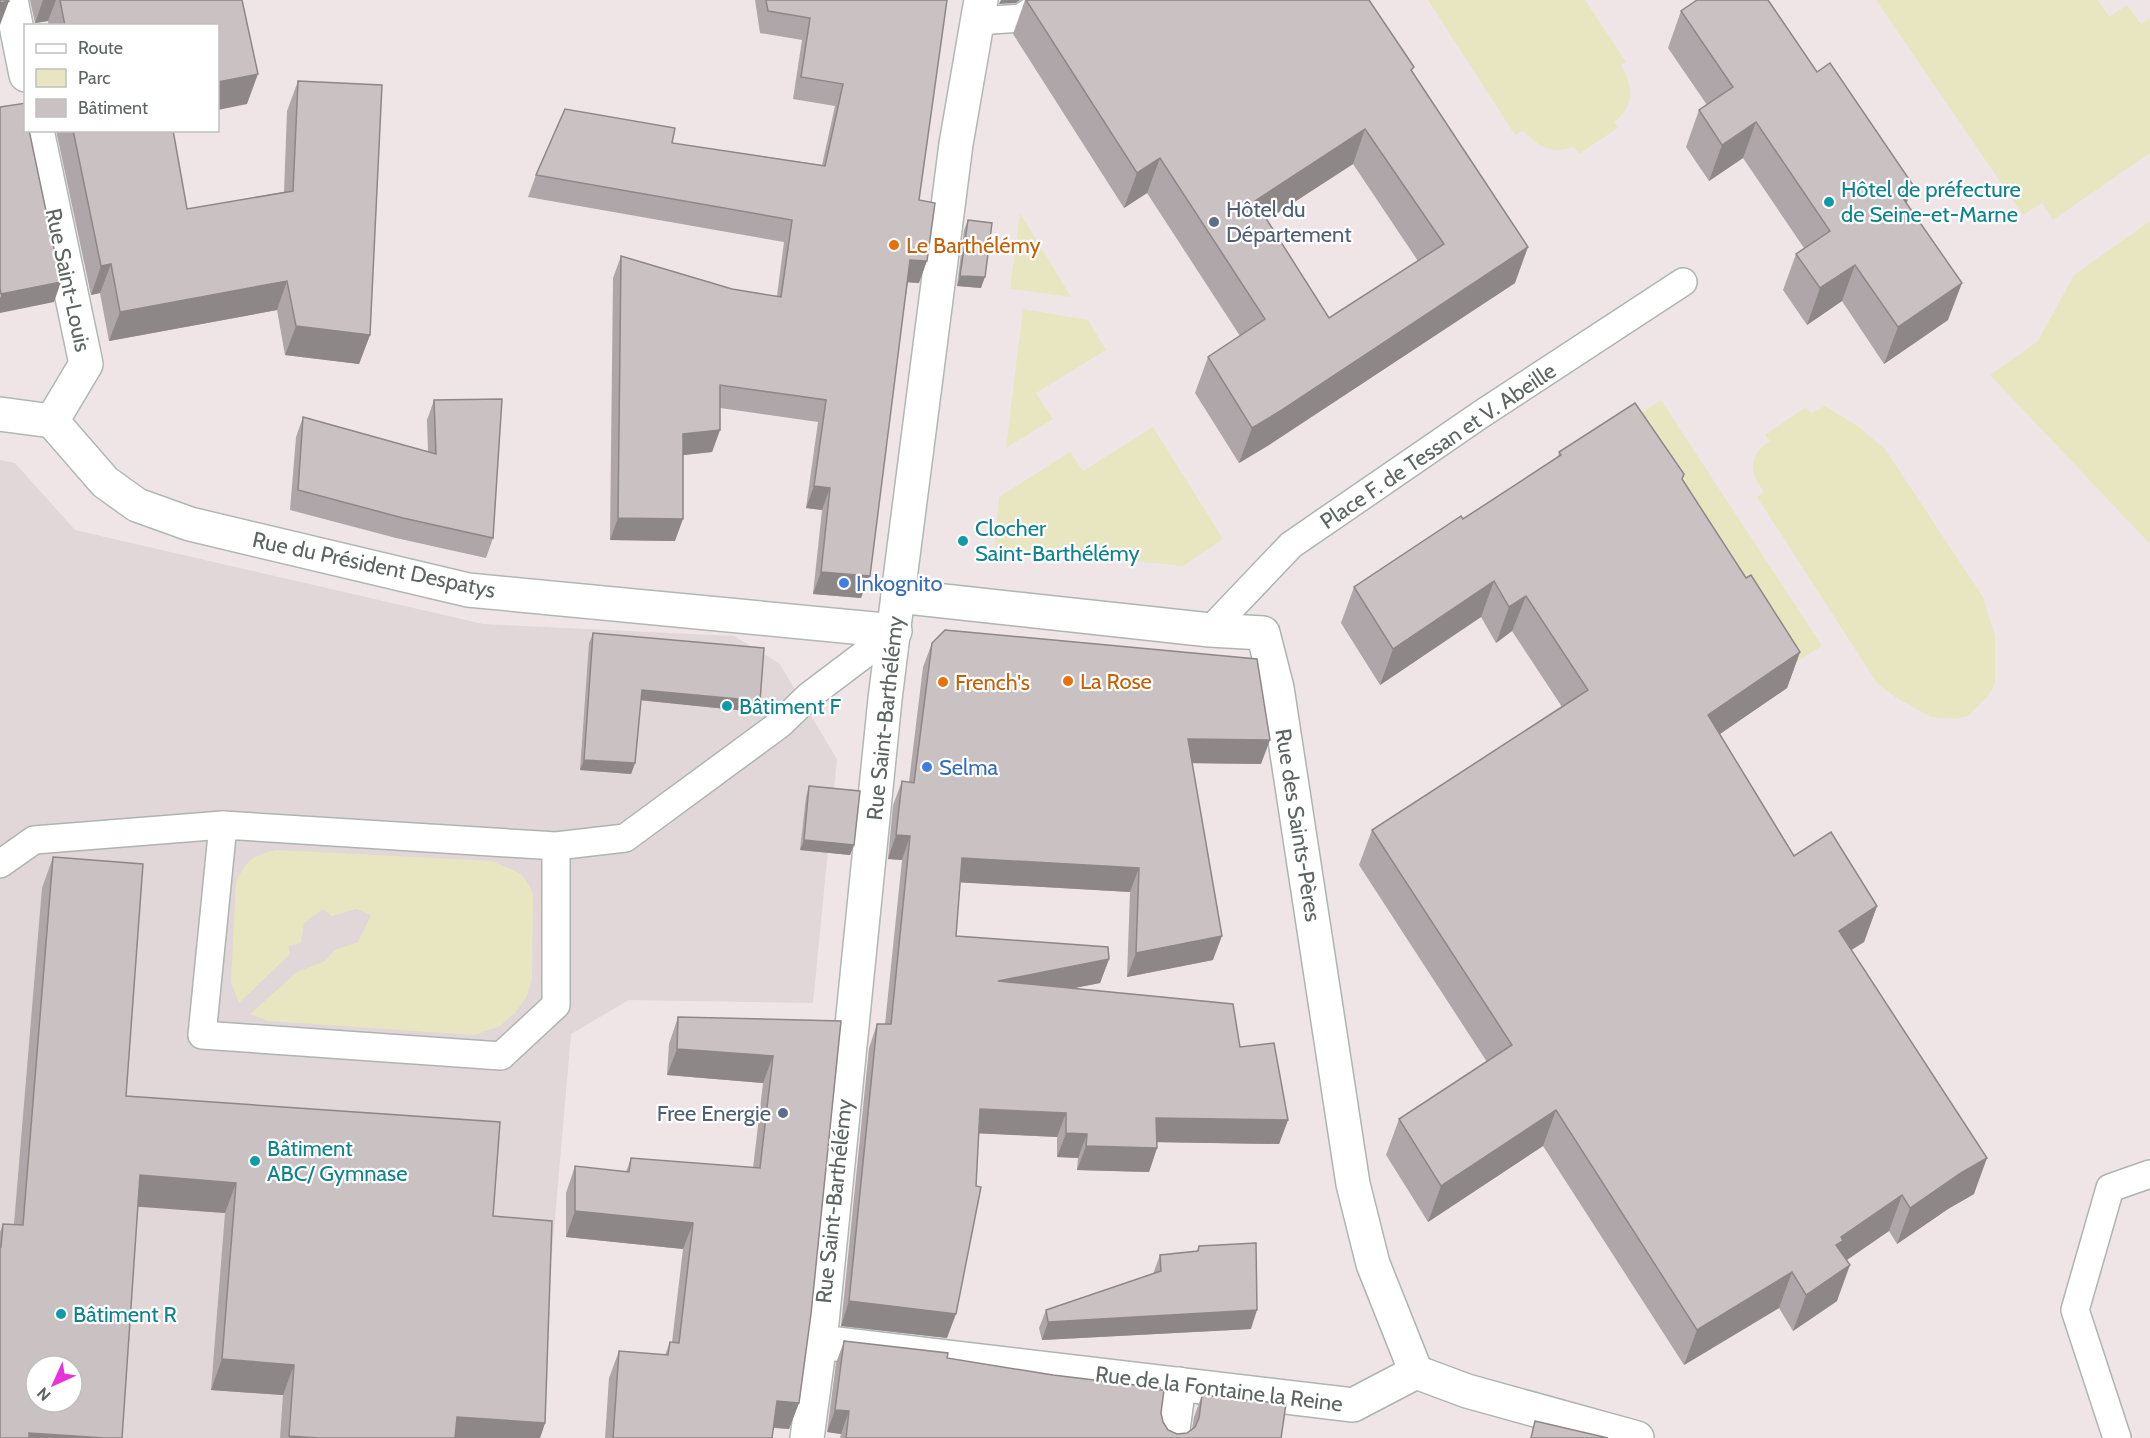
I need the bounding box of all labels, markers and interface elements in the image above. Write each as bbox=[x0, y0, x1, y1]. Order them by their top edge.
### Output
legend bbox=[24, 24, 219, 132]
text: Route bbox=[78, 37, 123, 59]
text: Parc bbox=[78, 67, 110, 89]
text: Bâtiment bbox=[78, 97, 148, 119]
place label: Hôtel de préfecture de Seine-et-Marne bbox=[1841, 176, 2021, 228]
marker: Hôtel de préfecture de Seine-et-Marne bbox=[1822, 195, 1836, 209]
place label: Hôtel du Département bbox=[1226, 196, 1352, 248]
street label: Rue Saint-Louis bbox=[40, 206, 96, 354]
marker: Hôtel du Département bbox=[1207, 215, 1221, 229]
place label: Le Barthélémy bbox=[906, 232, 1041, 259]
marker: Le Barthélémy bbox=[887, 238, 901, 252]
street label: Place F. de Tessan et V. Abeille bbox=[1315, 357, 1561, 535]
place label: Clocher Saint-Barthélémy bbox=[975, 515, 1140, 567]
street label: Rue du Président Despatys bbox=[250, 526, 498, 604]
marker: Clocher Saint-Barthélémy bbox=[956, 534, 970, 548]
place label: Inkognito bbox=[856, 570, 943, 597]
marker: Inkognito bbox=[837, 576, 851, 590]
street label: Rue Saint-Barthélémy bbox=[861, 614, 909, 822]
place label: La Rose bbox=[1080, 668, 1152, 695]
place label: French's bbox=[955, 669, 1030, 696]
marker: La Rose bbox=[1061, 674, 1075, 688]
marker: French's bbox=[936, 675, 950, 689]
place label: Bâtiment F bbox=[739, 693, 842, 720]
marker: Bâtiment F bbox=[720, 699, 734, 713]
street label: Rue des Saints-Pères bbox=[1269, 727, 1327, 923]
place label: Selma bbox=[939, 754, 999, 781]
marker: Selma bbox=[920, 760, 934, 774]
street label: Rue Saint-Barthélémy bbox=[810, 1097, 858, 1305]
place label: Free Energie bbox=[657, 1100, 771, 1127]
marker: Free Energie bbox=[776, 1106, 790, 1120]
place label: Bâtiment ABC/ Gymnase bbox=[267, 1135, 407, 1187]
marker: Bâtiment ABC/ Gymnase bbox=[248, 1154, 262, 1168]
place label: Bâtiment R bbox=[73, 1301, 177, 1328]
marker: Bâtiment R bbox=[54, 1307, 68, 1321]
north arrow bbox=[24, 1354, 84, 1414]
street label: Rue de la Fontaine la Reine bbox=[1094, 1360, 1344, 1418]
text: N bbox=[33, 1384, 54, 1405]

